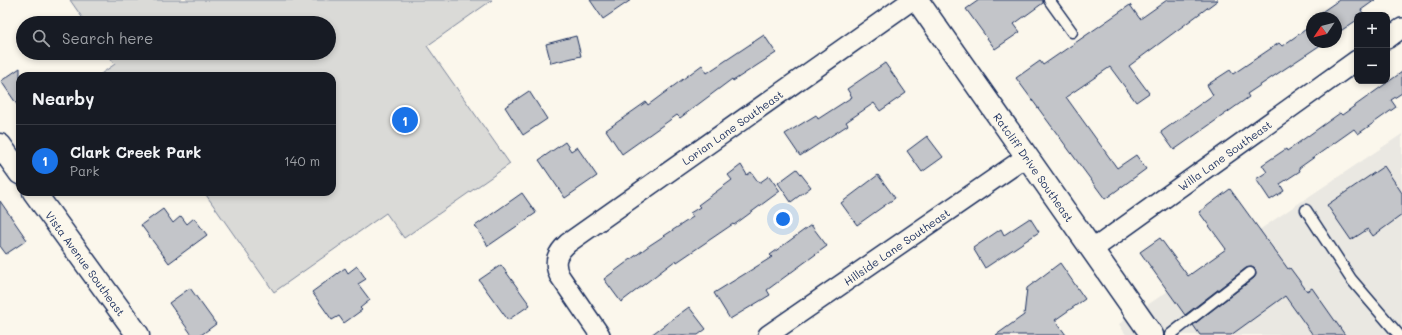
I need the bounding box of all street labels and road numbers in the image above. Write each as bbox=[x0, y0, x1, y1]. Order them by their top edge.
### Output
street label: Lorian Lane Southeast bbox=[679, 86, 786, 168]
street label: Ratcliff Drive Southeast bbox=[991, 110, 1078, 225]
street label: Willa Lane Southeast bbox=[1175, 116, 1274, 194]
street label: Hillside Lane Southeast bbox=[840, 204, 952, 288]
street label: Vista Avenue Southeast bbox=[43, 208, 129, 319]

